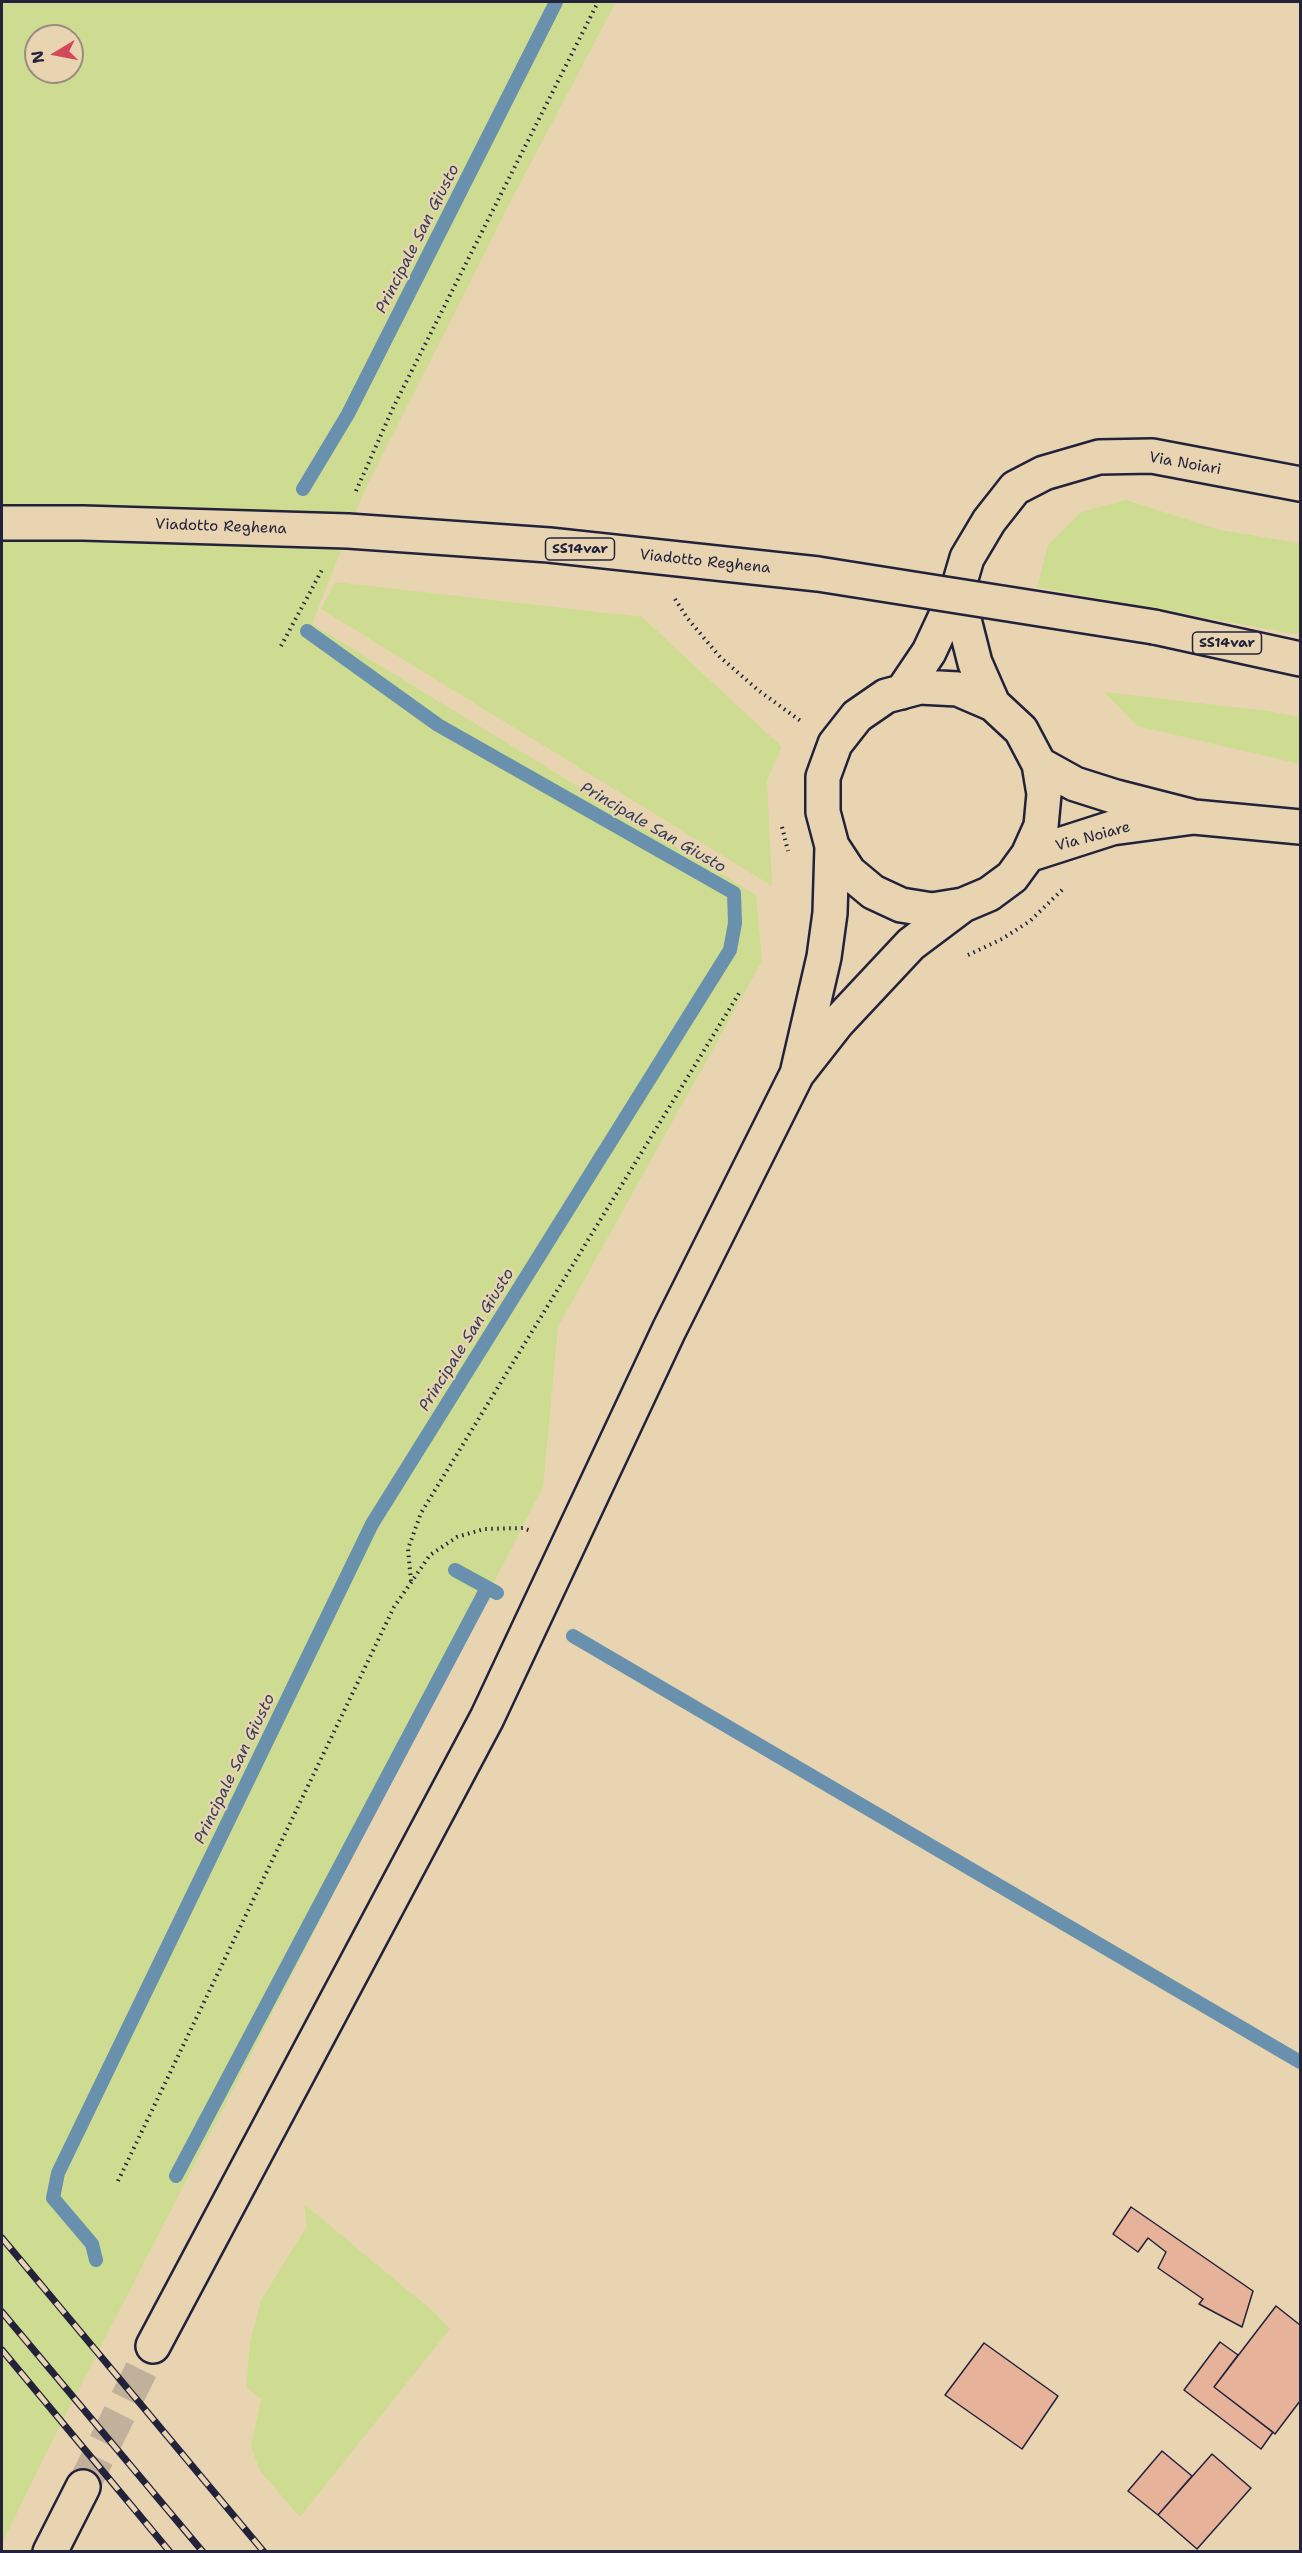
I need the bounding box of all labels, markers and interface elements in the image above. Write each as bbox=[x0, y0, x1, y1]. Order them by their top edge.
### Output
north arrow bbox=[24, 24, 84, 84]
text: N bbox=[26, 49, 49, 65]
water label: Principale San Giusto bbox=[372, 161, 464, 317]
street label: Via Noiari bbox=[1148, 449, 1222, 479]
street label: Viadotto Reghena bbox=[155, 516, 287, 538]
road number: SS14var bbox=[546, 538, 614, 560]
street label: Viadotto Reghena bbox=[639, 546, 771, 578]
road number: SS14var bbox=[1192, 632, 1262, 654]
water label: Principale San Giusto bbox=[577, 779, 729, 877]
street label: Via Noiare bbox=[1054, 818, 1132, 856]
water label: Principale San Giusto bbox=[415, 1265, 519, 1415]
water label: Principale San Giusto bbox=[190, 1691, 280, 1847]

